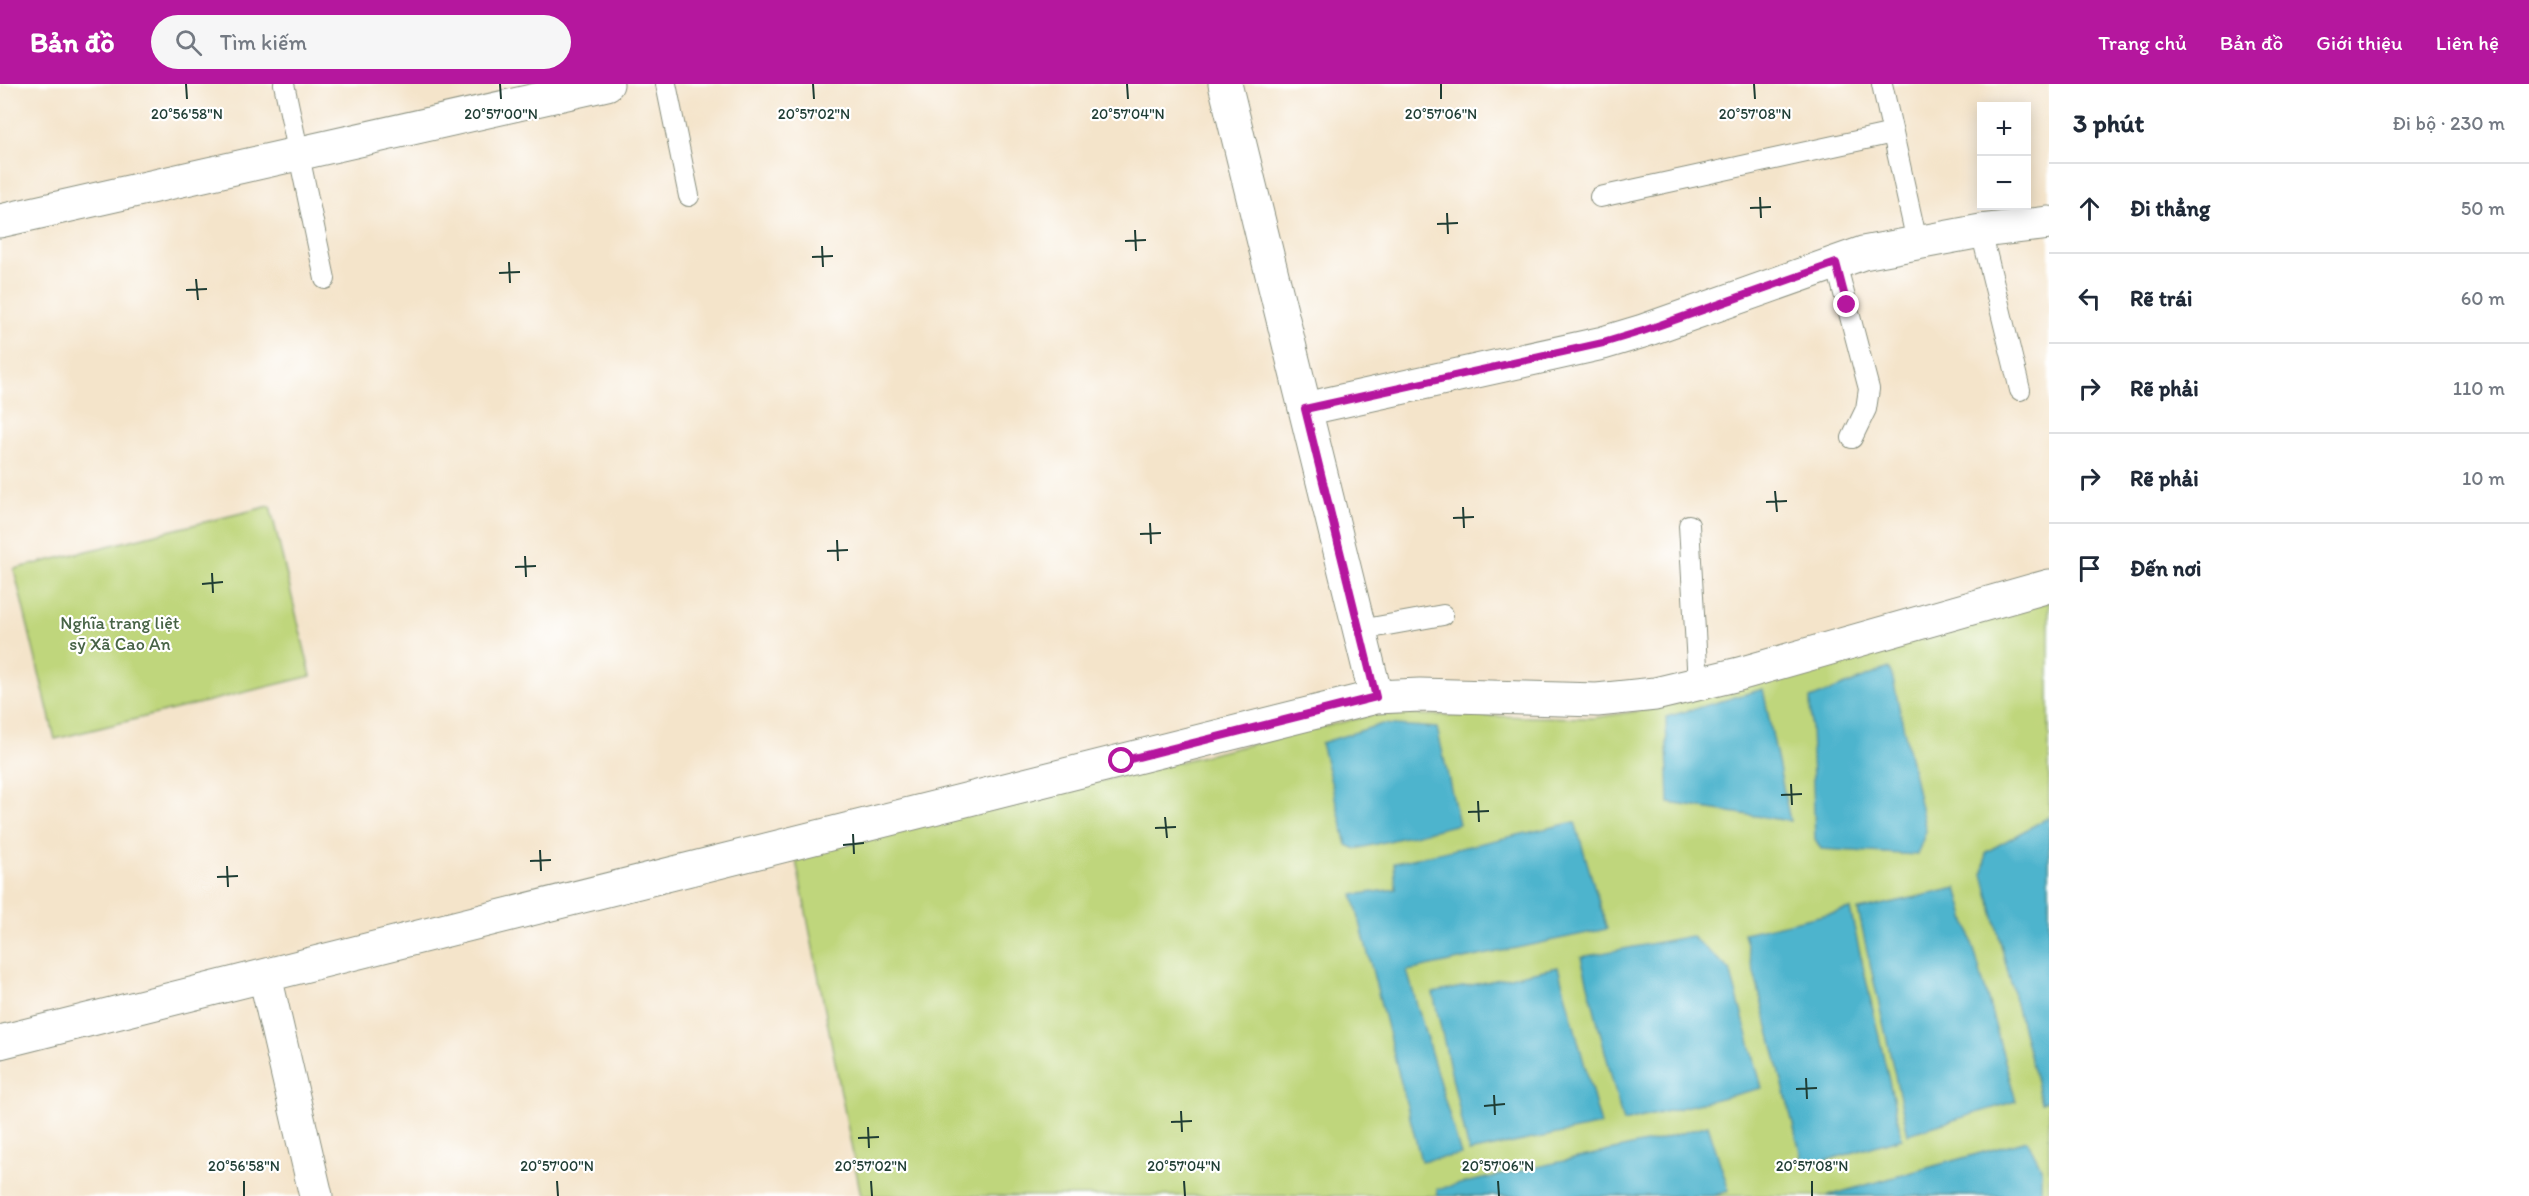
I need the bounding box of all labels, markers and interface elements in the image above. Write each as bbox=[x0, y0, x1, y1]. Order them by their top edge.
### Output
search box bbox=[151, 15, 571, 69]
text: Bản đồ bbox=[30, 25, 115, 59]
icon: search bbox=[172, 26, 205, 59]
text: Tìm kiếm bbox=[220, 29, 307, 56]
text: Trang chủ bbox=[2098, 30, 2187, 55]
text: Bản đồ bbox=[2220, 30, 2283, 55]
text: Giới thiệu bbox=[2316, 30, 2403, 55]
text: Liên hệ bbox=[2436, 30, 2499, 55]
map controls bbox=[1977, 102, 2031, 210]
button: + bbox=[1977, 102, 2031, 156]
text: 20°56'58"N bbox=[151, 105, 223, 123]
text: 20°57'00"N bbox=[464, 105, 538, 123]
text: 20°57'02"N bbox=[778, 105, 850, 123]
text: 20°57'04"N bbox=[1091, 105, 1165, 123]
text: 20°57'06"N bbox=[1405, 105, 1477, 123]
text: 20°57'08"N bbox=[1719, 105, 1791, 123]
text: 3 phút bbox=[2073, 107, 2144, 139]
text: Đi bộ · 230 m bbox=[2392, 111, 2505, 135]
button: − bbox=[1977, 156, 2031, 210]
icon: ahead bbox=[2073, 192, 2106, 225]
text: Đi thẳng bbox=[2130, 195, 2210, 222]
text: 50 m bbox=[2461, 196, 2505, 220]
icon: left bbox=[2073, 282, 2106, 315]
text: Rẽ trái bbox=[2130, 285, 2192, 312]
text: 60 m bbox=[2461, 286, 2505, 310]
route end bbox=[1833, 291, 1859, 317]
icon: right bbox=[2073, 372, 2106, 405]
text: Rẽ phải bbox=[2130, 375, 2199, 402]
text: 110 m bbox=[2453, 376, 2505, 400]
icon: right bbox=[2073, 462, 2106, 495]
text: Rẽ phải bbox=[2130, 465, 2199, 492]
text: 10 m bbox=[2462, 466, 2505, 490]
icon: arrive bbox=[2073, 552, 2106, 585]
text: Đến nơi bbox=[2130, 555, 2202, 582]
park label: Nghĩa trang liệt sỹ Xã Cao An bbox=[60, 612, 180, 655]
route start bbox=[1108, 747, 1134, 773]
text: 20°56'58"N bbox=[208, 1157, 280, 1175]
text: 20°57'00"N bbox=[520, 1157, 594, 1175]
text: 20°57'02"N bbox=[835, 1157, 907, 1175]
text: 20°57'04"N bbox=[1147, 1157, 1221, 1175]
text: 20°57'06"N bbox=[1462, 1157, 1534, 1175]
text: 20°57'08"N bbox=[1776, 1157, 1848, 1175]

